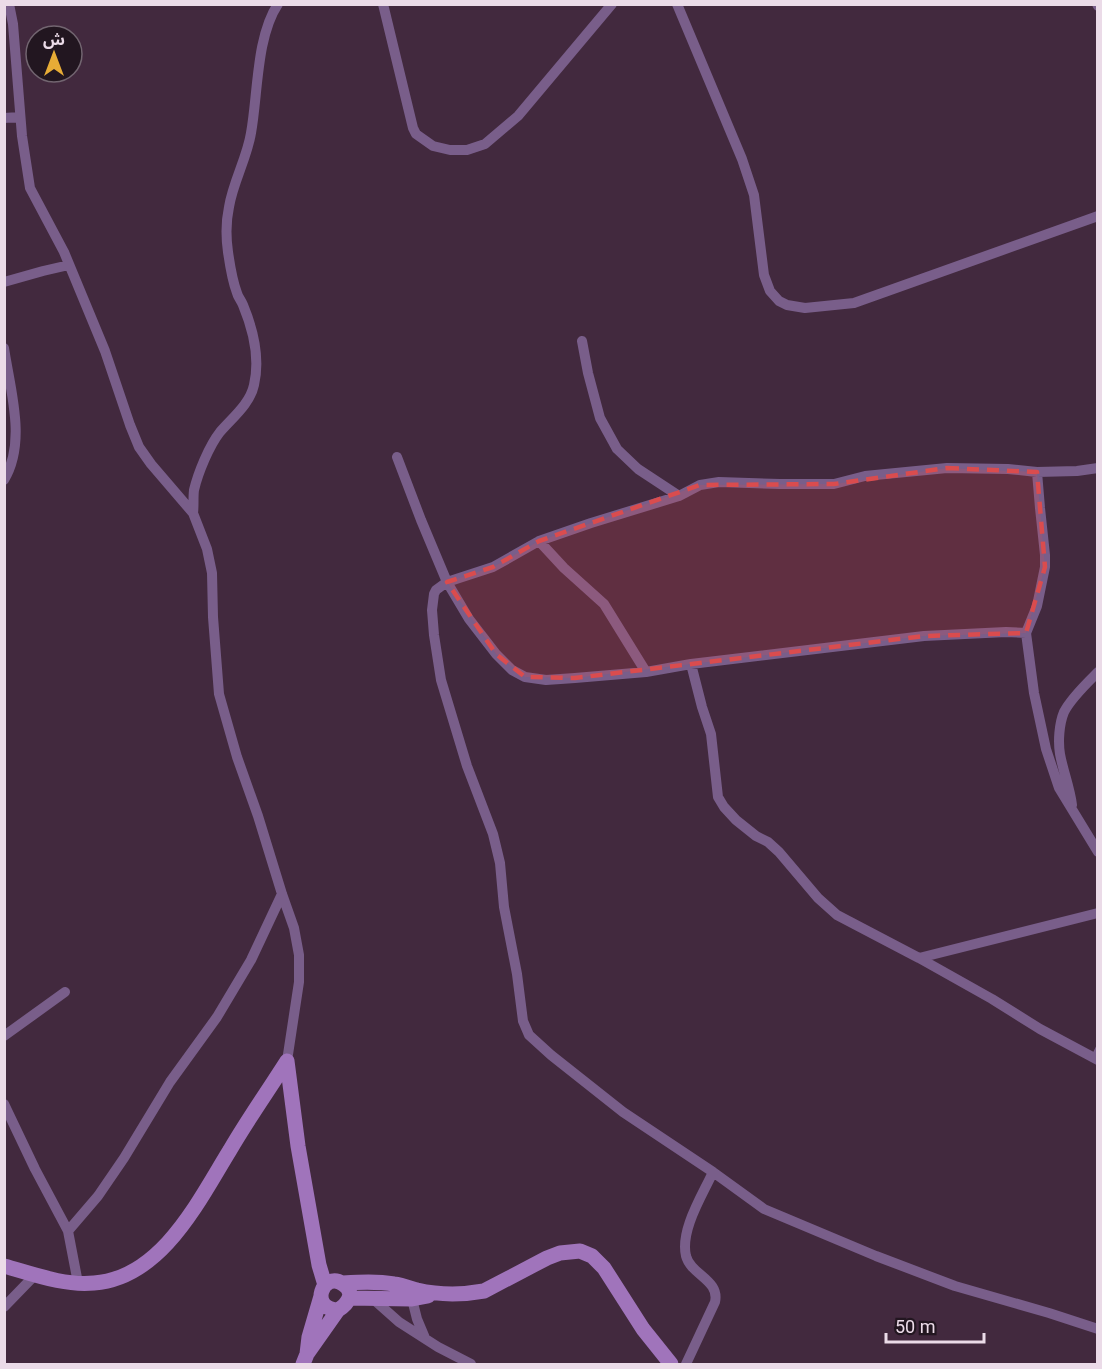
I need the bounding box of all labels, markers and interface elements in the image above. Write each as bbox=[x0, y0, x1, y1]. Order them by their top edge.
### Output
north arrow bbox=[24, 24, 84, 84]
text: ش bbox=[43, 30, 65, 49]
scale bar bbox=[886, 1306, 984, 1344]
text: 50 m bbox=[895, 1316, 935, 1337]

